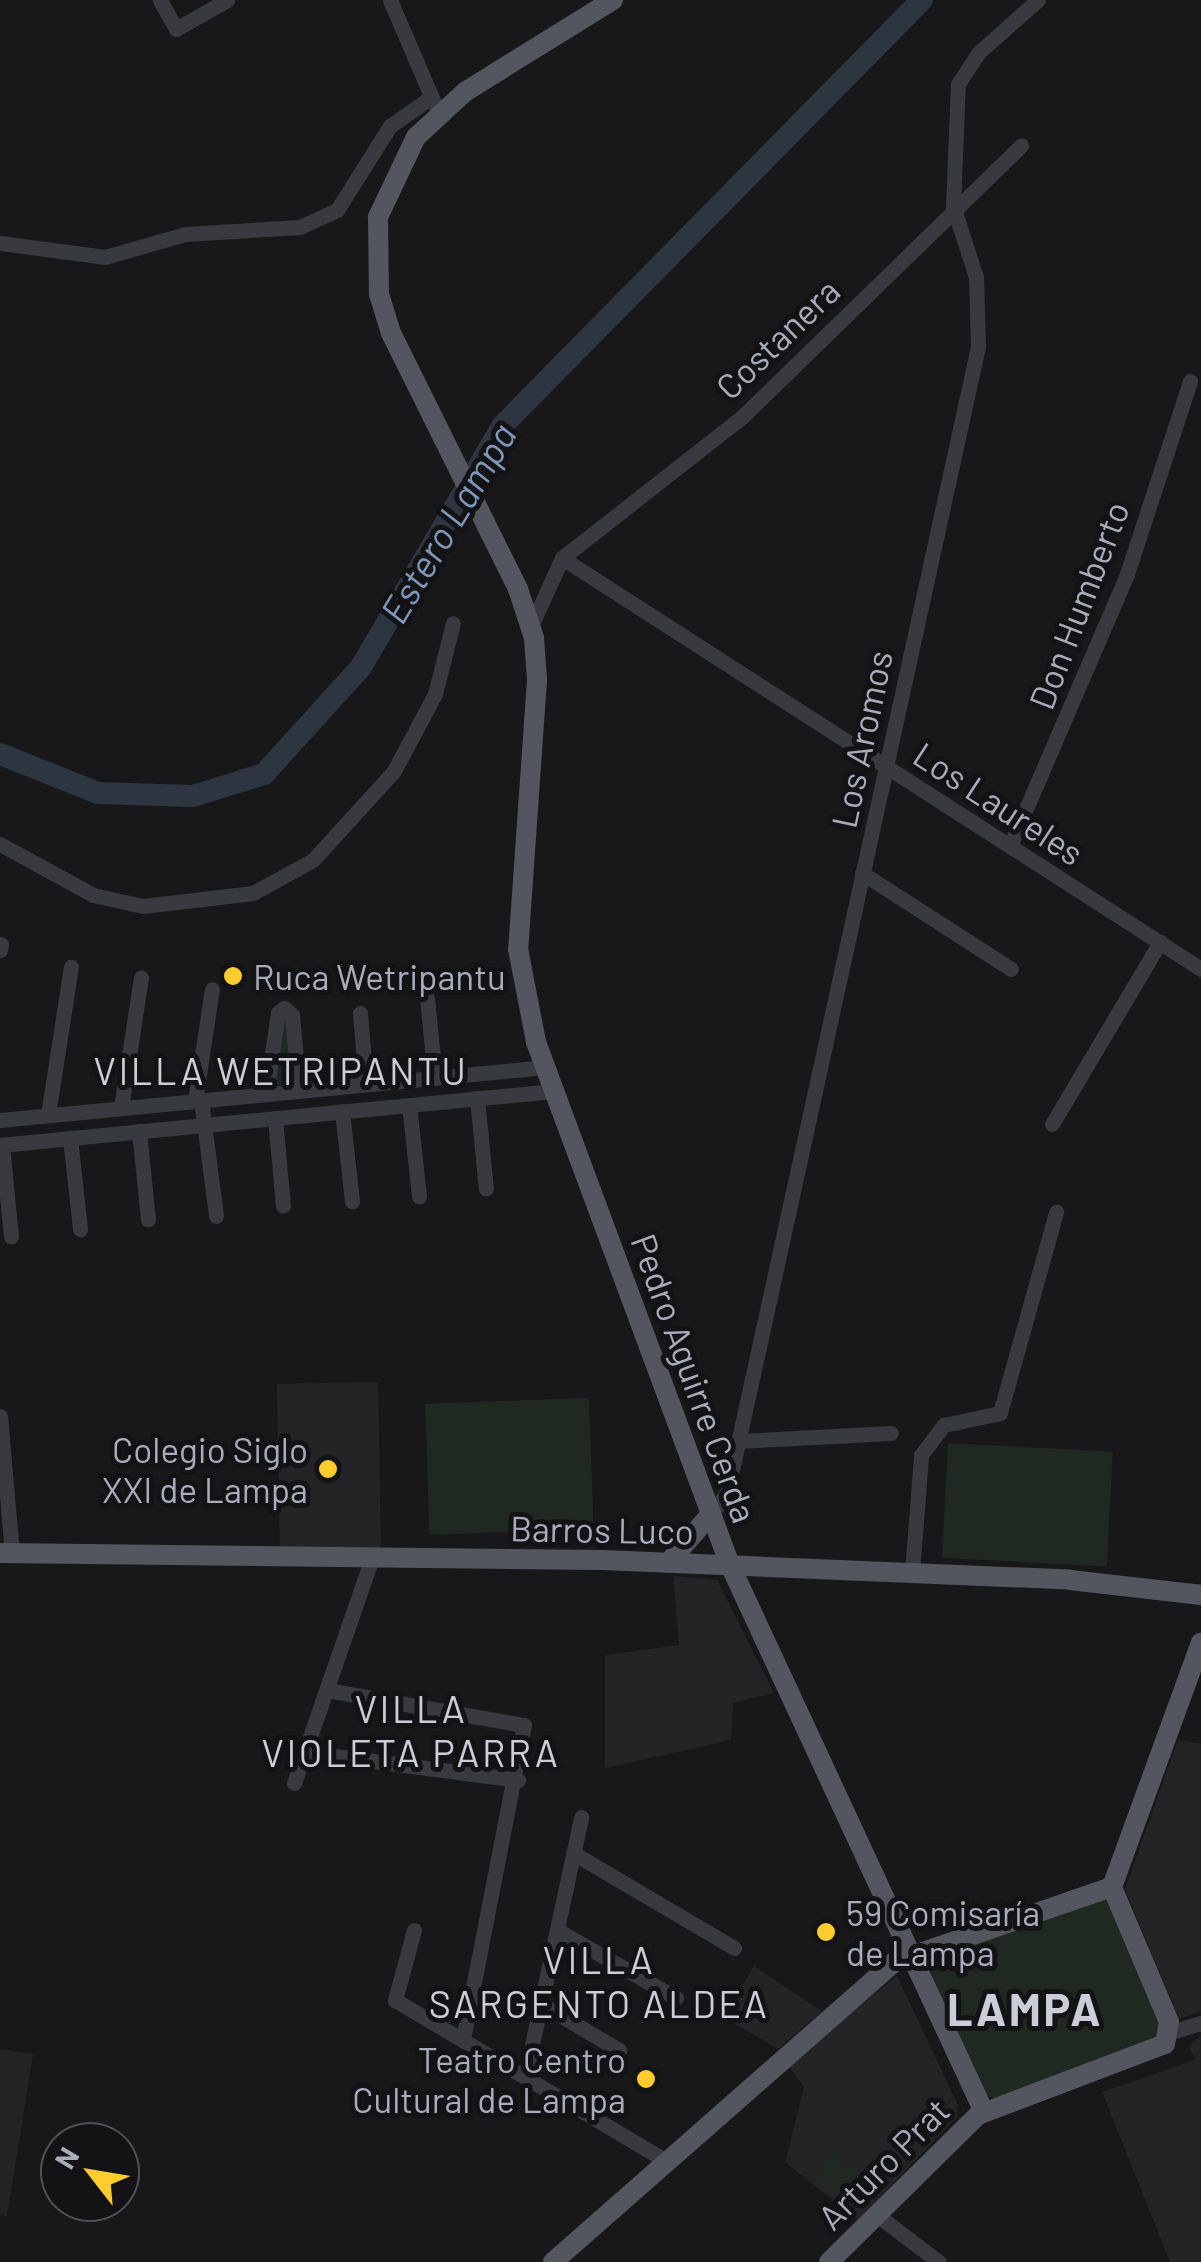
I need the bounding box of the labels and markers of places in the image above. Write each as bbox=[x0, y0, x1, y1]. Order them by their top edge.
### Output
place label: Ruca Wetripantu bbox=[253, 955, 506, 997]
marker: Ruca Wetripantu bbox=[222, 965, 244, 987]
place label: Colegio Siglo XXI de Lampa bbox=[102, 1428, 308, 1510]
marker: Colegio Siglo XXI de Lampa bbox=[317, 1458, 339, 1480]
place label: 59 Comisaría de Lampa bbox=[846, 1891, 1040, 1973]
marker: 59 Comisaría de Lampa bbox=[815, 1921, 837, 1943]
place label: Teatro Centro Cultural de Lampa bbox=[352, 2038, 626, 2120]
marker: Teatro Centro Cultural de Lampa bbox=[635, 2068, 657, 2090]

